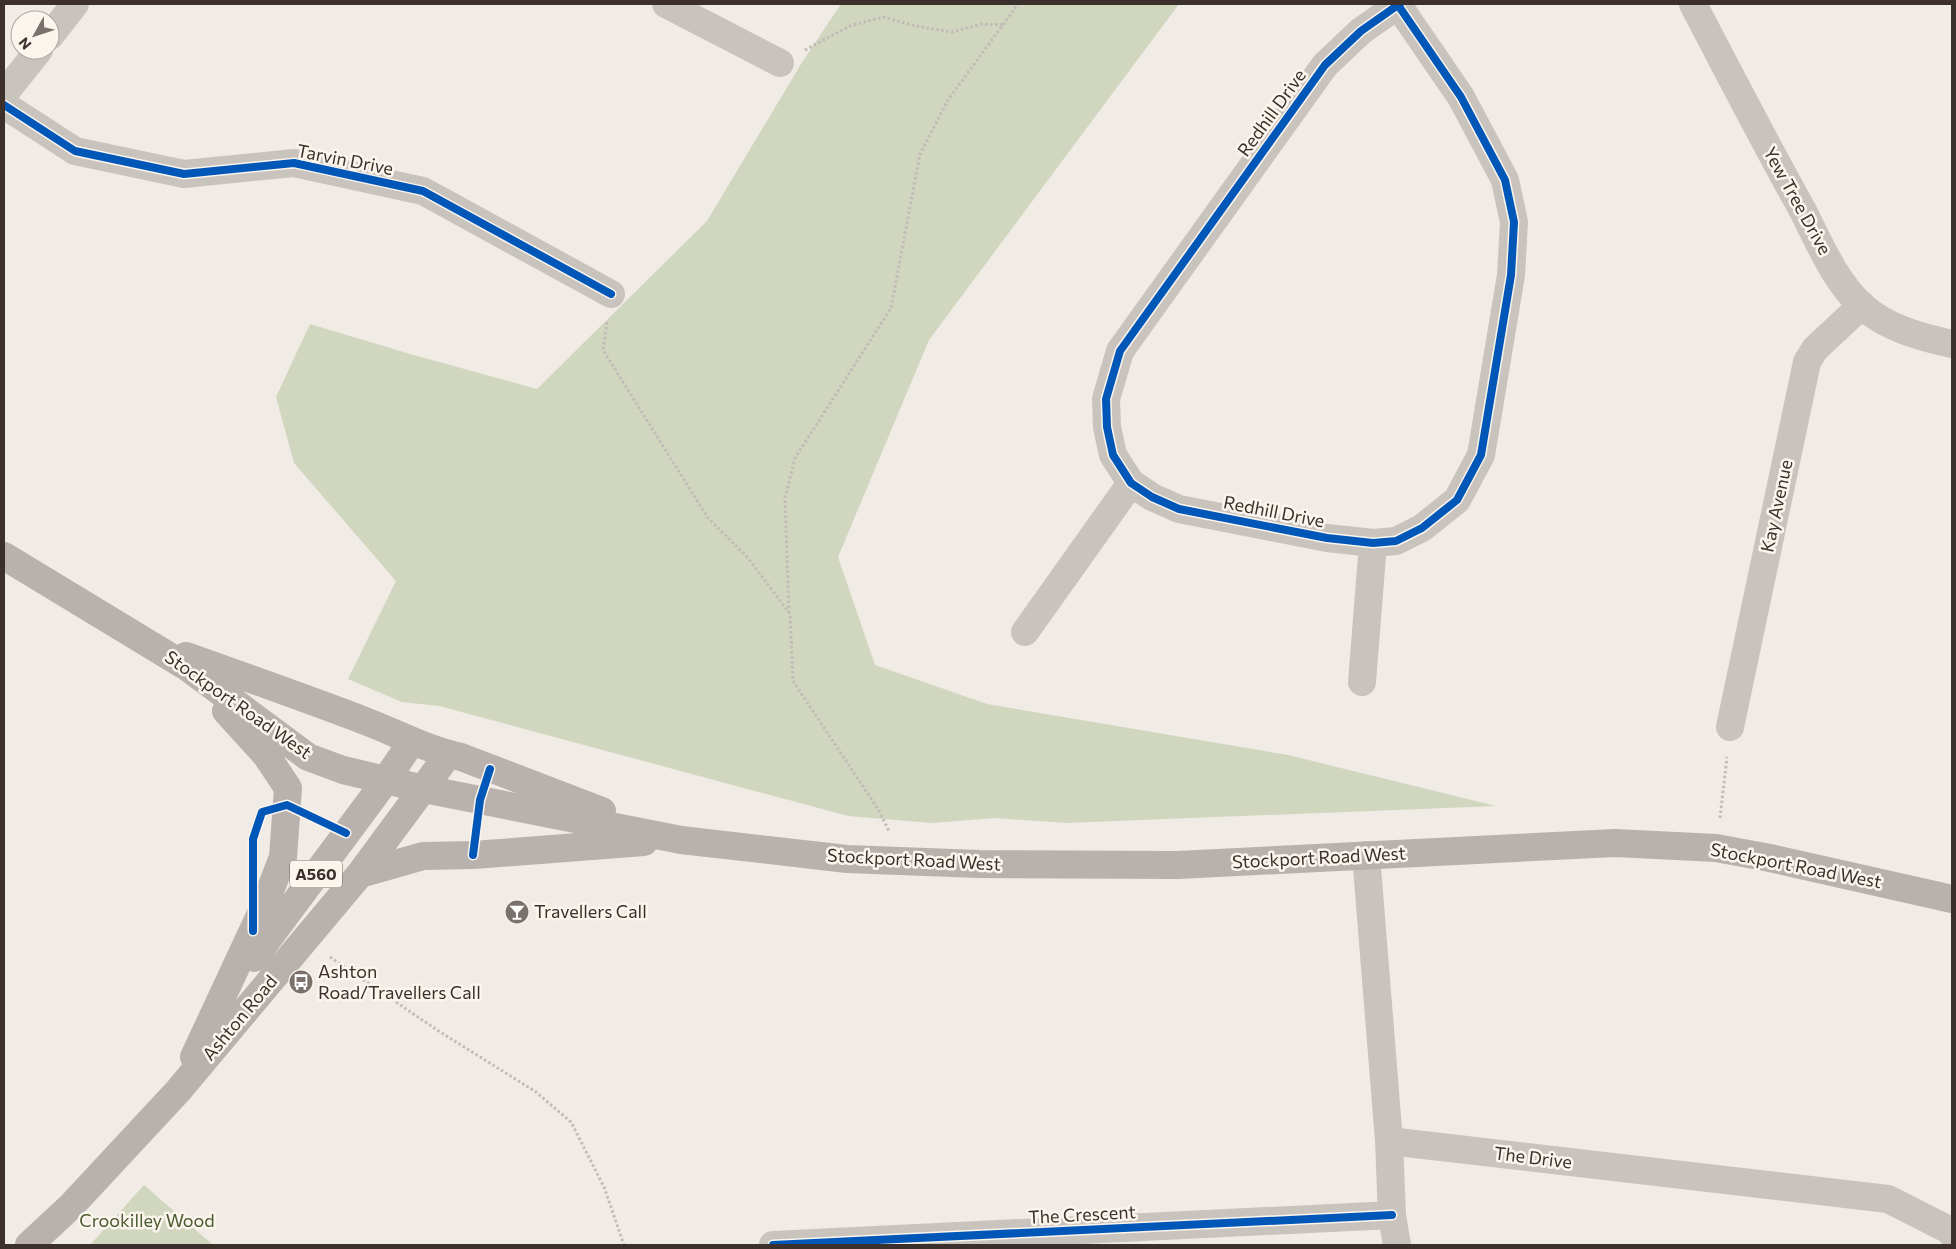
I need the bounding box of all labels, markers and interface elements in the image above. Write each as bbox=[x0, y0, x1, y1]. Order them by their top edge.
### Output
north arrow bbox=[10, 10, 60, 60]
text: N bbox=[15, 34, 35, 53]
street label: Redhill Drive bbox=[1232, 65, 1310, 160]
street label: Tarvin Drive bbox=[295, 139, 395, 179]
street label: Yew Tree Drive bbox=[1759, 143, 1837, 258]
street label: Kay Avenue bbox=[1755, 458, 1797, 554]
street label: Redhill Drive bbox=[1222, 490, 1327, 532]
street label: Stockport Road West bbox=[161, 645, 316, 763]
street label: Stockport Road West bbox=[1709, 838, 1884, 892]
street label: Stockport Road West bbox=[1231, 841, 1406, 873]
street label: Stockport Road West bbox=[827, 843, 1002, 875]
road number: A560 bbox=[290, 861, 342, 888]
bar icon: Travellers Call bbox=[504, 899, 530, 925]
place label: Travellers Call bbox=[534, 900, 647, 922]
place label: Ashton Road/Travellers Call bbox=[318, 960, 481, 1003]
bus stop icon: Ashton Road/Travellers Call bbox=[288, 969, 314, 995]
street label: Ashton Road bbox=[197, 970, 281, 1065]
street label: The Drive bbox=[1493, 1141, 1573, 1173]
street label: The Crescent bbox=[1028, 1200, 1136, 1228]
park label: Crookilley Wood bbox=[79, 1209, 215, 1231]

